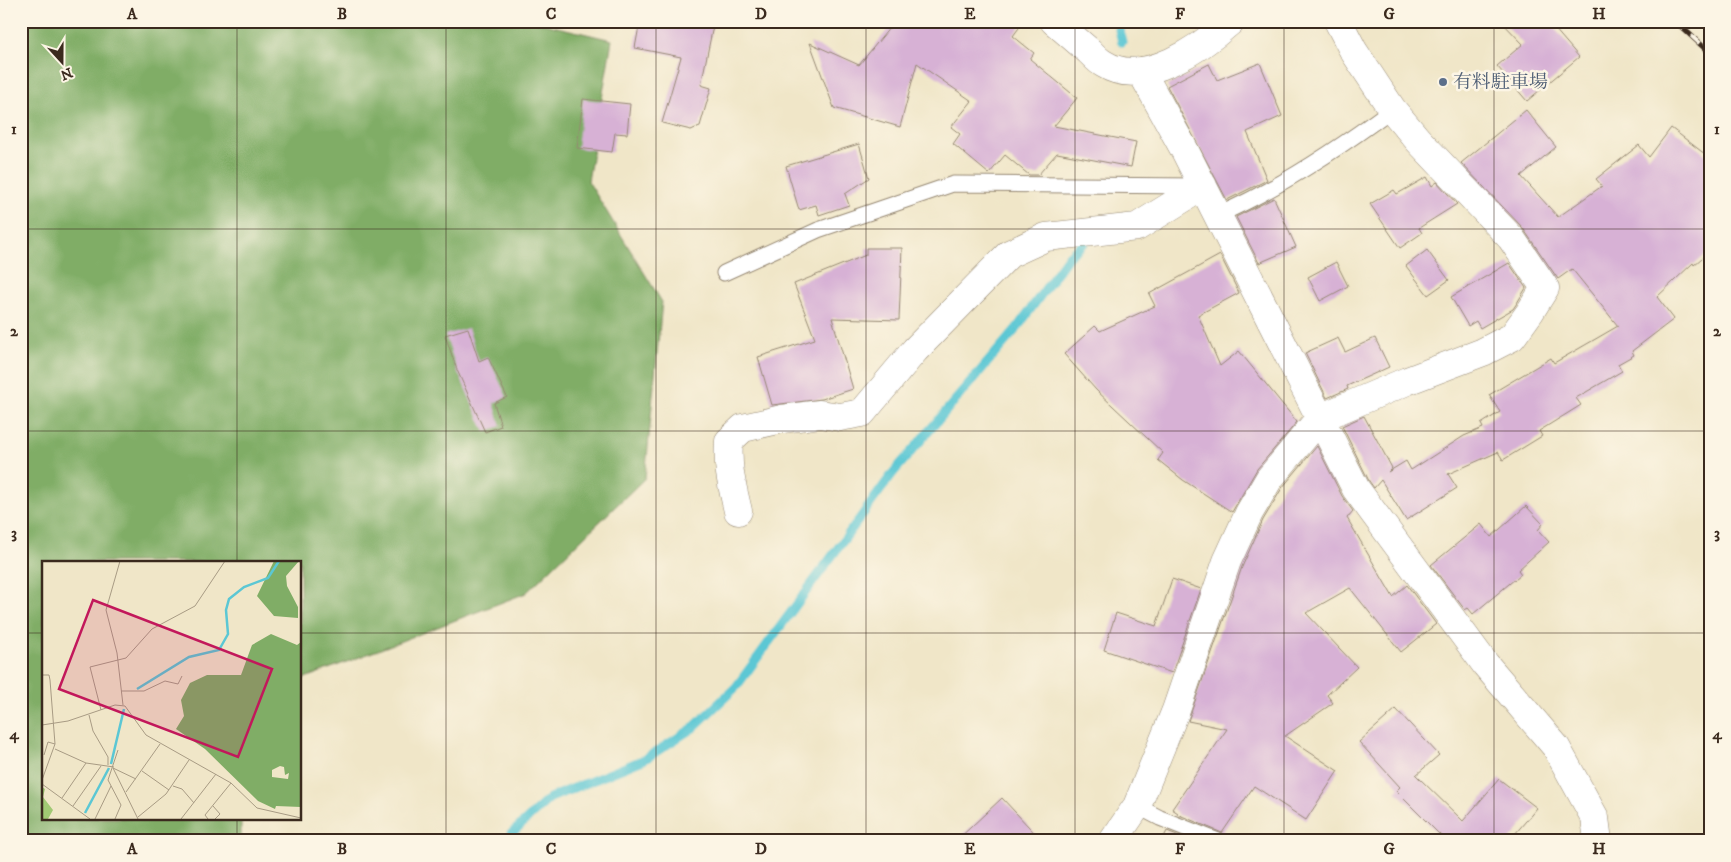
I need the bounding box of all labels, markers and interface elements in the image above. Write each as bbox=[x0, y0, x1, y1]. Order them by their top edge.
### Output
text: A bbox=[126, 4, 138, 24]
text: B bbox=[337, 4, 347, 24]
text: C bbox=[546, 4, 556, 24]
text: D bbox=[755, 4, 767, 24]
text: E bbox=[964, 4, 976, 24]
text: F bbox=[1175, 4, 1185, 24]
text: G bbox=[1383, 4, 1395, 24]
text: H bbox=[1592, 4, 1606, 24]
north arrow bbox=[38, 38, 88, 88]
text: N bbox=[57, 63, 75, 84]
place label: 有料駐車場 bbox=[1453, 71, 1548, 94]
marker: 有料駐車場 bbox=[1437, 76, 1449, 88]
text: 1 bbox=[11, 119, 17, 139]
text: 1 bbox=[1714, 119, 1720, 139]
text: 2 bbox=[10, 321, 19, 341]
text: 2 bbox=[1713, 321, 1722, 341]
text: 3 bbox=[11, 523, 17, 543]
text: 3 bbox=[1714, 523, 1720, 543]
inset map bbox=[42, 561, 301, 820]
text: 4 bbox=[8, 724, 19, 744]
text: 4 bbox=[1711, 724, 1722, 744]
text: A bbox=[126, 839, 138, 859]
text: B bbox=[337, 839, 347, 859]
text: C bbox=[546, 839, 556, 859]
text: D bbox=[755, 839, 767, 859]
text: E bbox=[964, 839, 976, 859]
text: F bbox=[1175, 839, 1185, 859]
text: G bbox=[1383, 839, 1395, 859]
text: H bbox=[1592, 839, 1606, 859]

